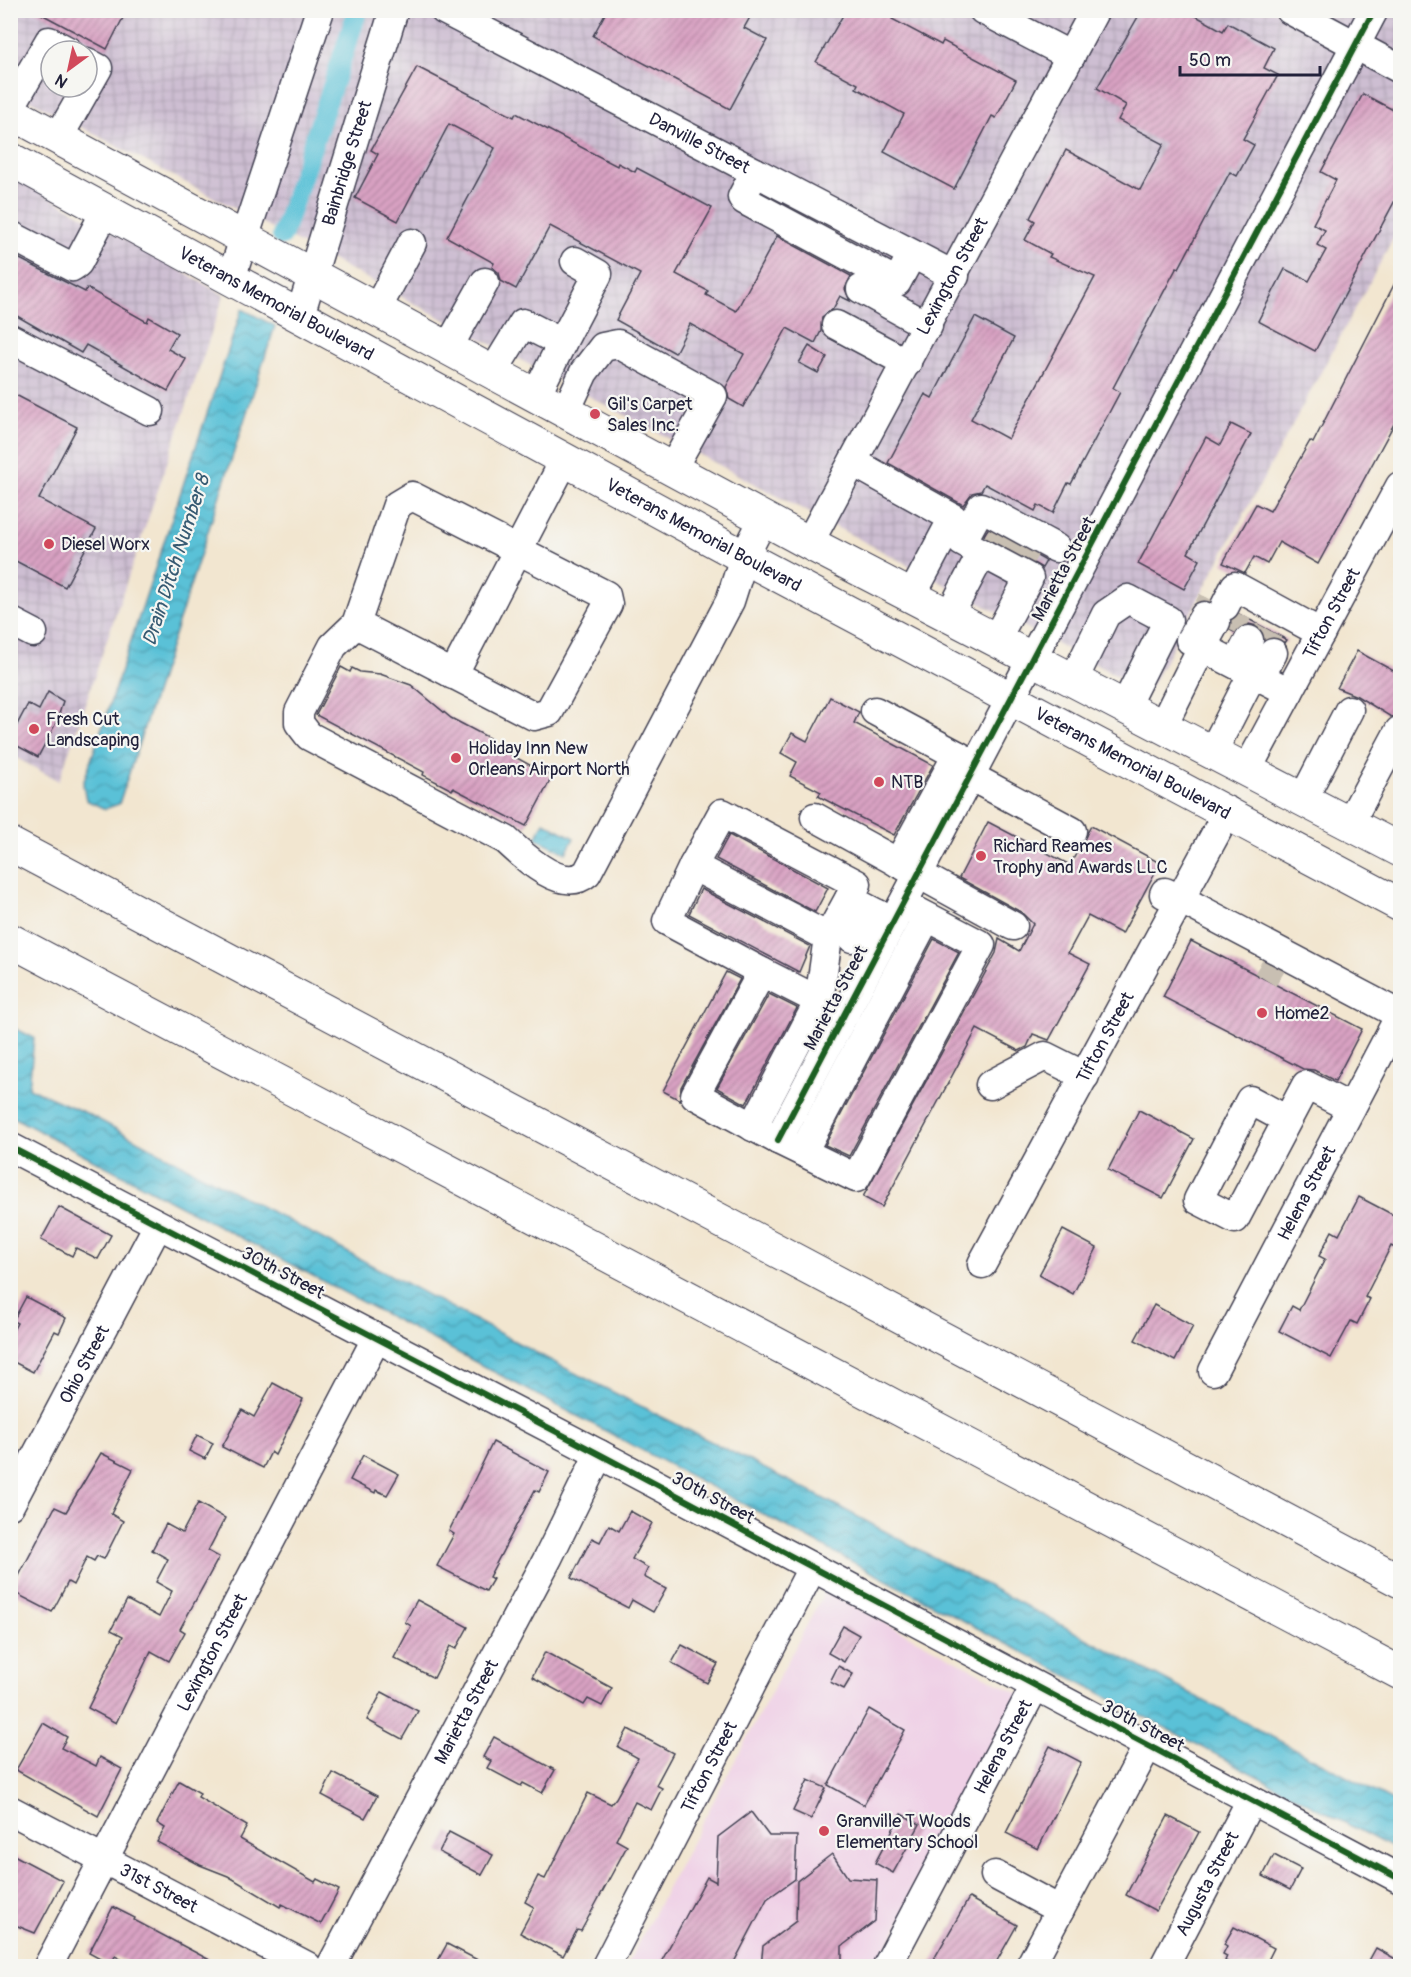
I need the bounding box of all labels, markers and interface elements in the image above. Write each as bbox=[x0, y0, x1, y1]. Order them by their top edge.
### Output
north arrow bbox=[39, 39, 99, 99]
scale bar bbox=[1180, 39, 1320, 77]
text: 50 m bbox=[1189, 49, 1231, 72]
text: N bbox=[51, 69, 71, 92]
street label: Bainbridge Street bbox=[317, 97, 377, 228]
street label: Danville Street bbox=[645, 107, 755, 179]
street label: Lexington Street bbox=[911, 213, 993, 339]
street label: Veterans Memorial Boulevard bbox=[175, 241, 378, 366]
place label: Gil's Carpet Sales Inc. bbox=[607, 393, 693, 437]
marker: Gil's Carpet Sales Inc. bbox=[588, 407, 602, 421]
water label: Drain Ditch Number 8 bbox=[137, 470, 216, 649]
street label: Veterans Memorial Boulevard bbox=[602, 473, 805, 597]
street label: Marietta Street bbox=[1027, 512, 1102, 625]
place label: Diesel Worx bbox=[61, 533, 150, 556]
marker: Diesel Worx bbox=[42, 537, 56, 551]
street label: Tifton Street bbox=[1298, 563, 1366, 663]
street label: Veterans Memorial Boulevard bbox=[1031, 702, 1235, 825]
place label: Fresh Cut Landscaping bbox=[46, 708, 139, 752]
marker: Fresh Cut Landscaping bbox=[27, 722, 41, 736]
place label: Holiday Inn New Orleans Airport North bbox=[468, 737, 630, 781]
marker: Holiday Inn New Orleans Airport North bbox=[449, 751, 463, 765]
place label: NTB bbox=[891, 771, 923, 794]
marker: NTB bbox=[872, 775, 886, 789]
place label: Richard Reames Trophy and Awards LLC bbox=[993, 835, 1168, 879]
marker: Richard Reames Trophy and Awards LLC bbox=[974, 849, 988, 863]
street label: Marietta Street bbox=[799, 941, 874, 1054]
street label: Tifton Street bbox=[1071, 987, 1140, 1087]
place label: Home2 bbox=[1274, 1002, 1329, 1025]
marker: Home2 bbox=[1255, 1006, 1269, 1020]
street label: Helena Street bbox=[1272, 1141, 1341, 1244]
street label: 30th Street bbox=[238, 1242, 329, 1305]
street label: Ohio Street bbox=[54, 1321, 115, 1408]
street label: 30th Street bbox=[668, 1467, 759, 1530]
street label: Lexington Street bbox=[172, 1589, 253, 1715]
street label: Marietta Street bbox=[429, 1655, 504, 1768]
street label: Helena Street bbox=[968, 1695, 1038, 1798]
street label: 30th Street bbox=[1098, 1695, 1189, 1758]
street label: Tifton Street bbox=[676, 1717, 743, 1817]
place label: Granville T Woods Elementary School bbox=[836, 1810, 978, 1854]
marker: Granville T Woods Elementary School bbox=[817, 1824, 831, 1838]
street label: Augusta Street bbox=[1170, 1827, 1244, 1940]
street label: 31st Street bbox=[116, 1858, 202, 1918]

